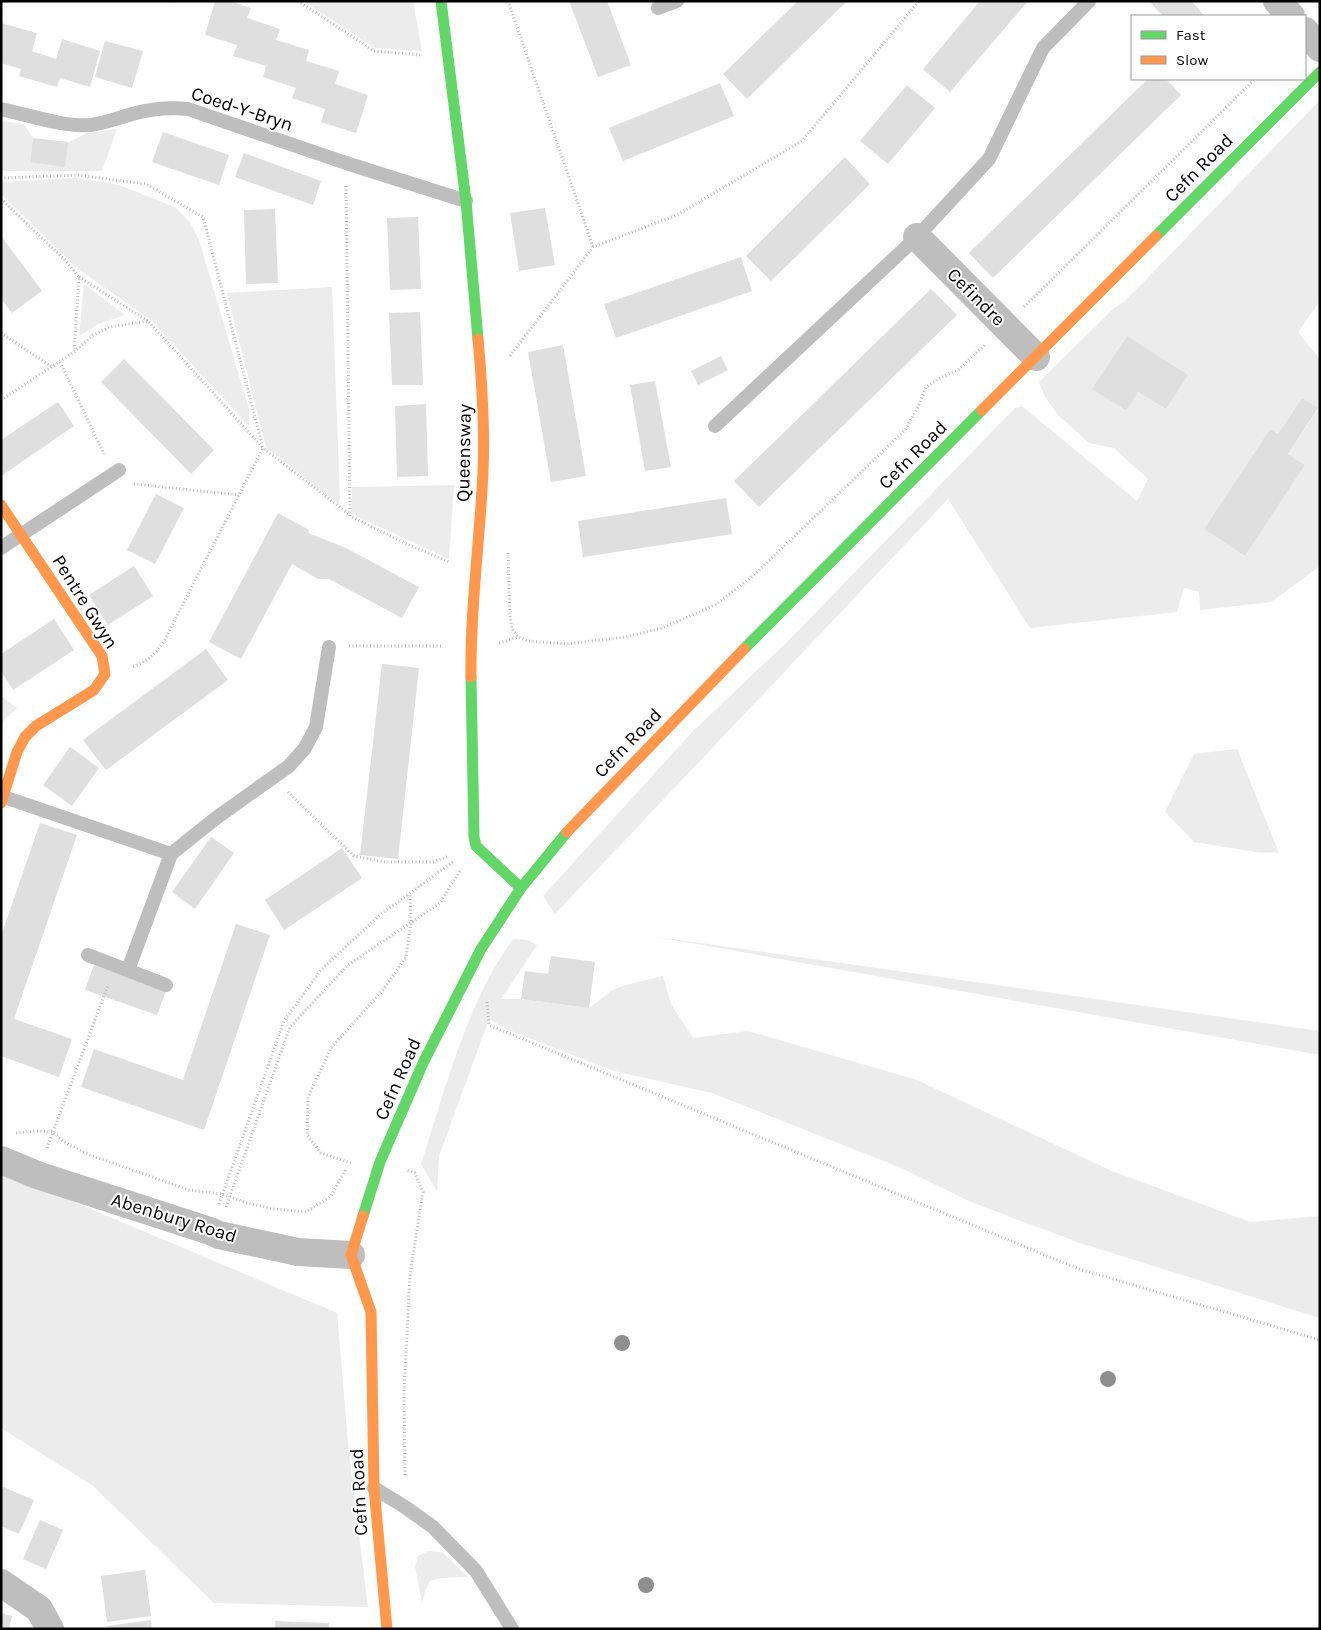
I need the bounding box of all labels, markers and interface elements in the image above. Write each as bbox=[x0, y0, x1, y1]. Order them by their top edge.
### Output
legend bbox=[1131, 15, 1306, 80]
text: Fast bbox=[1176, 26, 1206, 44]
text: Slow bbox=[1176, 51, 1208, 69]
street label: Coed-Y-Bryn bbox=[188, 82, 296, 136]
street label: Cefn Road bbox=[1160, 129, 1238, 207]
street label: Cefindre bbox=[942, 263, 1010, 331]
street label: Queensway bbox=[452, 404, 476, 502]
street label: Cefn Road bbox=[874, 416, 952, 494]
street label: Pentre Gwyn bbox=[47, 551, 123, 653]
street label: Cefn Road bbox=[590, 704, 666, 782]
street label: Cefn Road bbox=[370, 1034, 426, 1124]
street label: Abenbury Road bbox=[109, 1188, 239, 1248]
street label: Cefn Road bbox=[346, 1448, 372, 1536]

